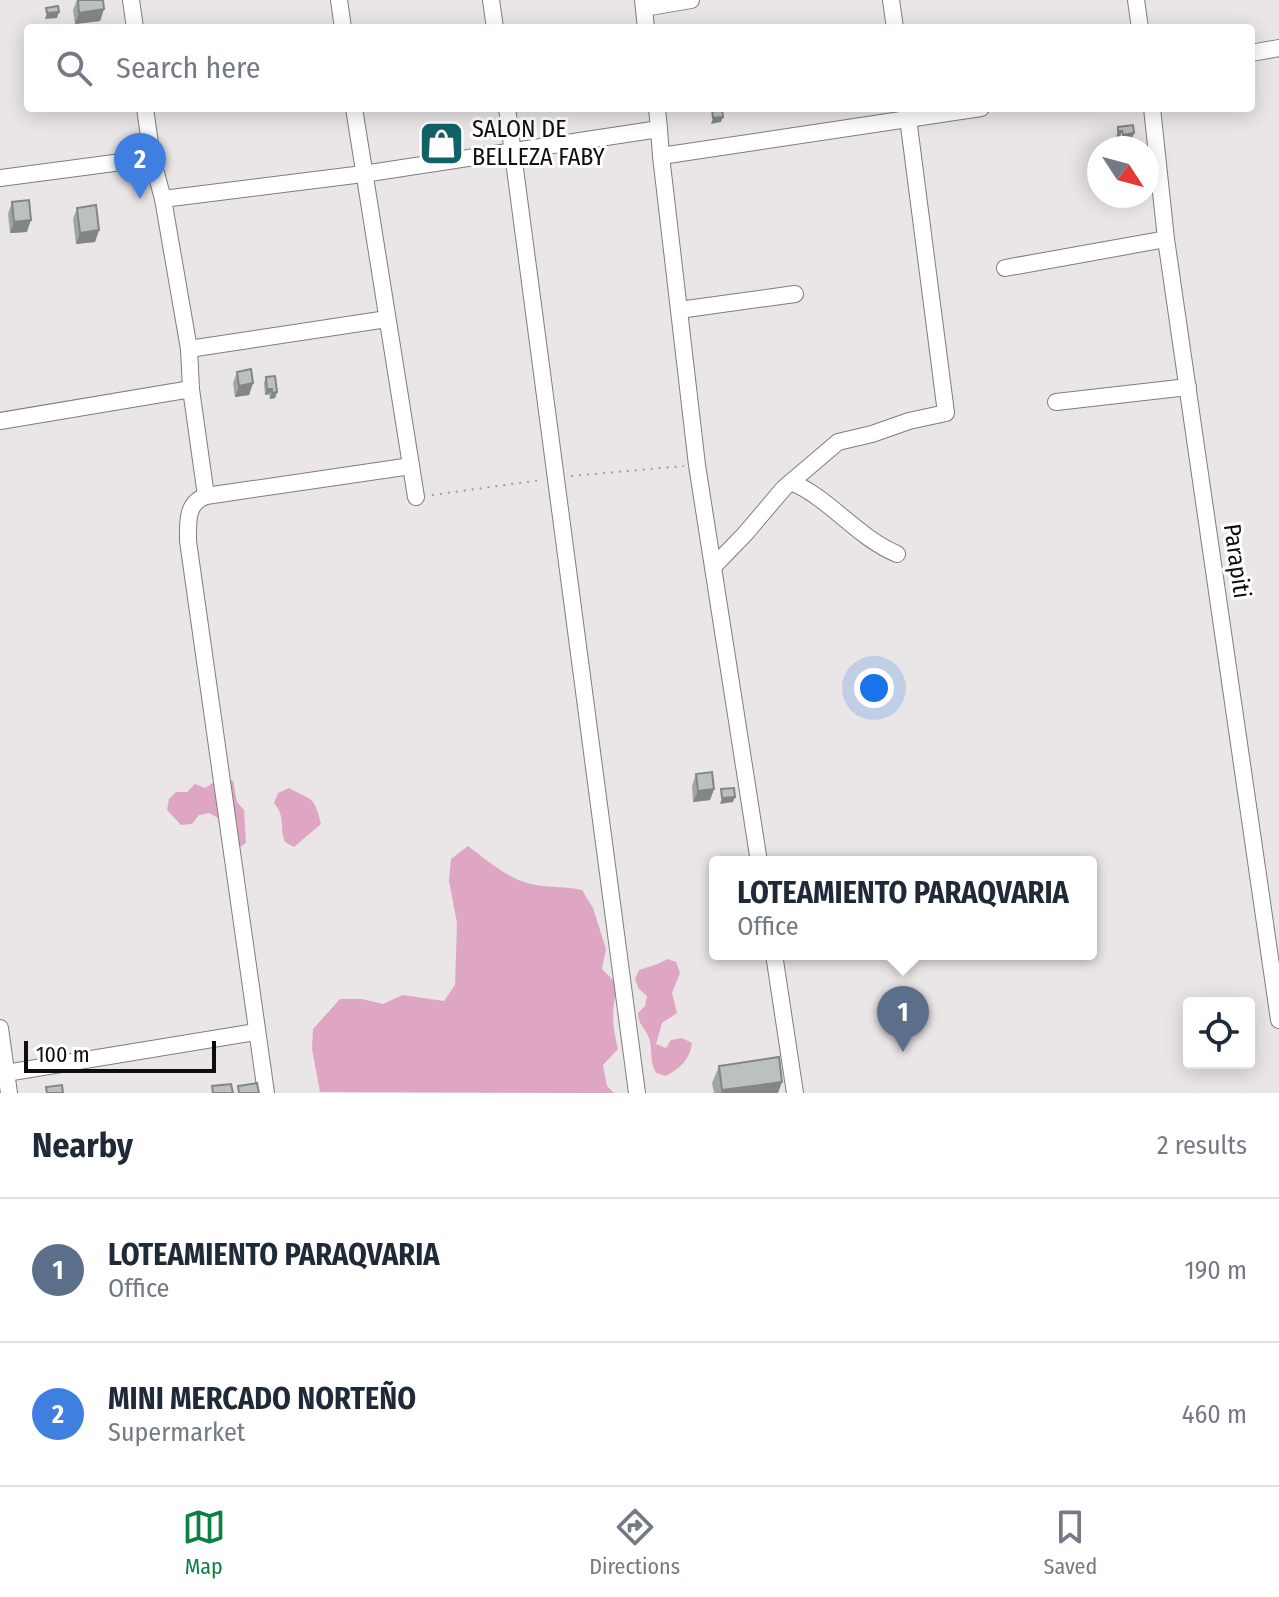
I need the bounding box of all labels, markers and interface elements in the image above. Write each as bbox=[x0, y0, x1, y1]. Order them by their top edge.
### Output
search box bbox=[24, 24, 1255, 112]
icon: search bbox=[52, 46, 96, 90]
text: Search here bbox=[116, 50, 261, 86]
place label: SALON DE BELLEZA FABY bbox=[472, 115, 605, 171]
shop icon: SALON DE BELLEZA FABY bbox=[417, 119, 465, 167]
pin: 2 bbox=[114, 133, 166, 199]
north arrow bbox=[1087, 136, 1159, 208]
street label: Parapiti bbox=[1218, 522, 1256, 600]
your location bbox=[854, 668, 894, 708]
popup bbox=[709, 856, 1097, 960]
text: LOTEAMIENTO PARAQVARIA bbox=[737, 875, 1069, 911]
text: Office bbox=[737, 911, 799, 942]
pin: 1 bbox=[877, 986, 929, 1052]
map controls bbox=[1183, 997, 1255, 1069]
button: locate bbox=[1183, 997, 1255, 1069]
scale bar bbox=[24, 1037, 216, 1073]
text: 100 m bbox=[36, 1041, 90, 1068]
text: Nearby bbox=[32, 1125, 133, 1166]
text: 2 results bbox=[1157, 1130, 1247, 1161]
text: LOTEAMIENTO PARAQVARIA bbox=[108, 1237, 440, 1273]
text: 1 bbox=[53, 1255, 64, 1286]
text: 190 m bbox=[1185, 1255, 1247, 1286]
text: Office bbox=[108, 1273, 169, 1304]
text: MINI MERCADO NORTEÑO bbox=[108, 1381, 416, 1417]
text: 2 bbox=[52, 1399, 64, 1430]
text: 460 m bbox=[1182, 1399, 1247, 1430]
text: Supermarket bbox=[108, 1417, 245, 1448]
tab: Map bbox=[182, 1505, 226, 1580]
tab: Directions bbox=[589, 1505, 680, 1580]
tab: Saved bbox=[1044, 1505, 1097, 1580]

